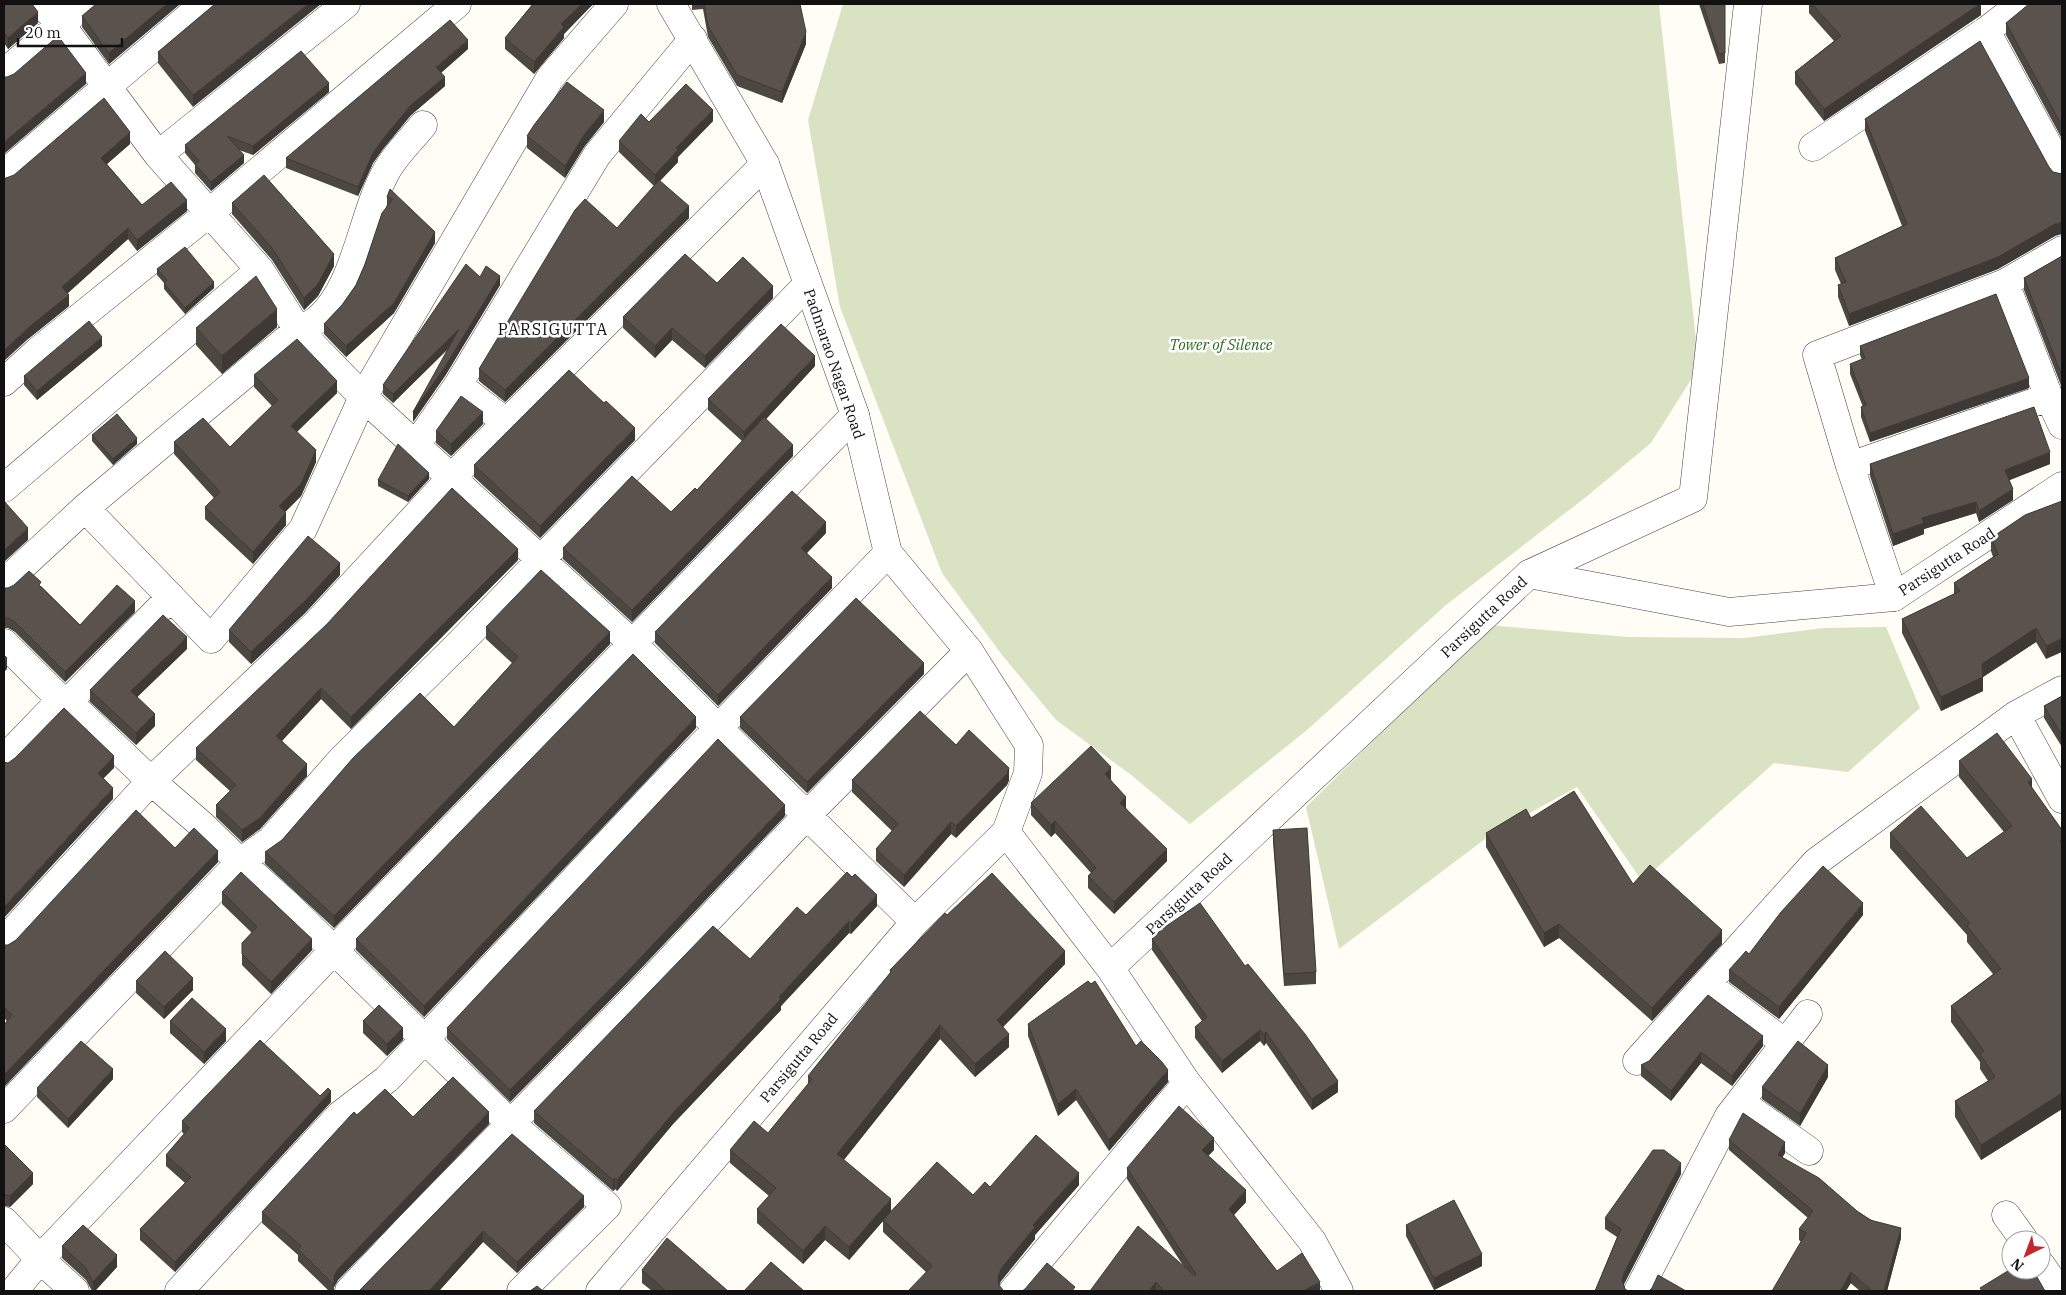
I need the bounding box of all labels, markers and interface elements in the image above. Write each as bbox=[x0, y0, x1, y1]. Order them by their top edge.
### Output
scale bar bbox=[18, 15, 121, 47]
text: 20 m bbox=[25, 23, 61, 42]
street label: Padmarao Nagar Road bbox=[800, 286, 869, 441]
district label: PARSIGUTTA bbox=[498, 319, 608, 339]
park label: Tower of Silence bbox=[1170, 335, 1273, 354]
street label: Parsigutta Road bbox=[1895, 523, 1999, 600]
street label: Parsigutta Road bbox=[1436, 572, 1531, 662]
street label: Parsigutta Road bbox=[1141, 849, 1236, 939]
street label: Parsigutta Road bbox=[756, 1009, 842, 1106]
north arrow bbox=[2001, 1230, 2051, 1280]
text: N bbox=[2007, 1254, 2027, 1275]

